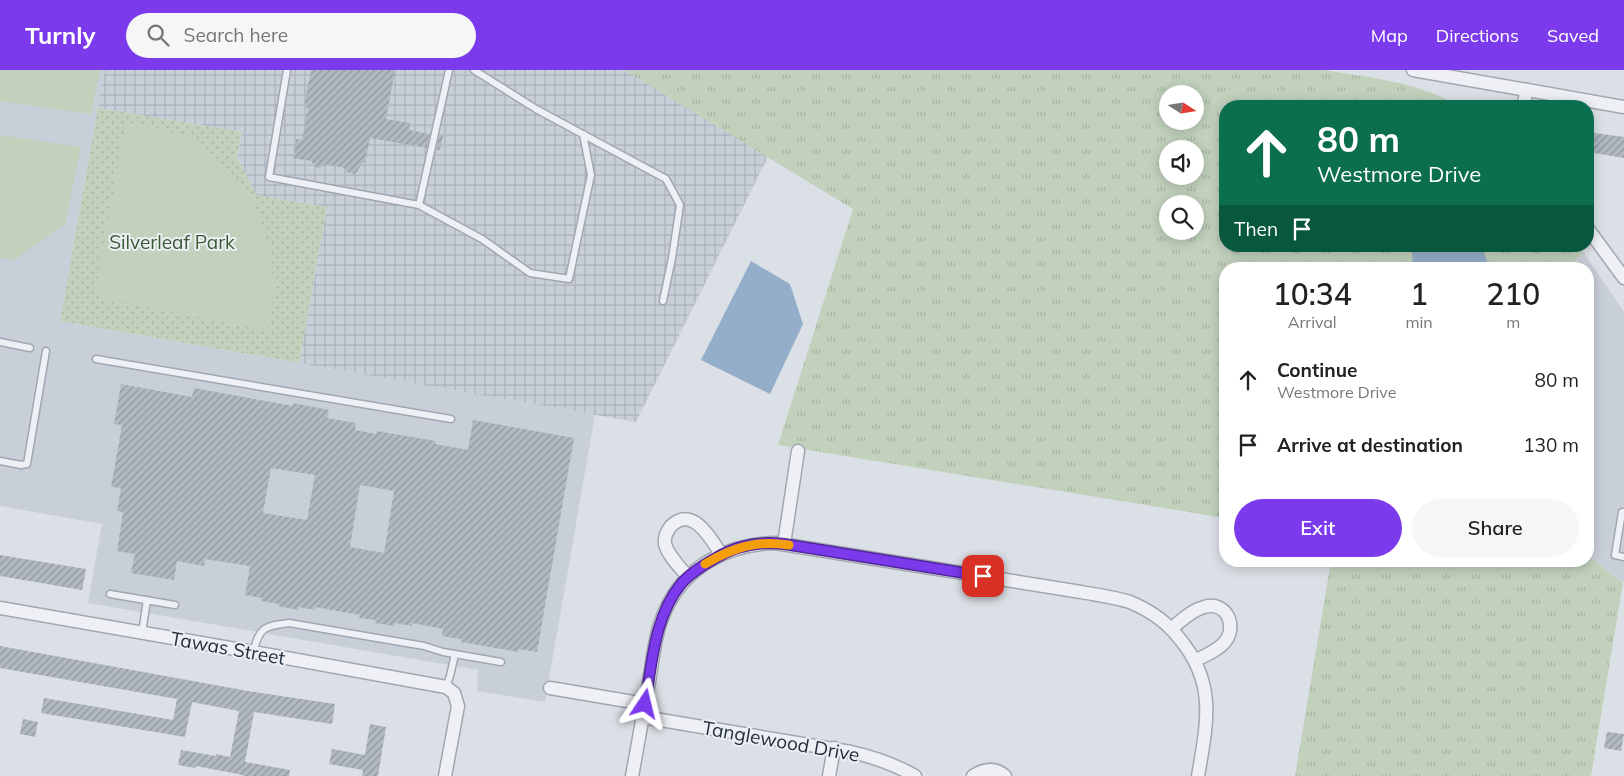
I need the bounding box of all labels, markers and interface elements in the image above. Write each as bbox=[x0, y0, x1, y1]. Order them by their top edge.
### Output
search box bbox=[126, 13, 476, 58]
text: Turnly bbox=[25, 20, 96, 50]
icon: search bbox=[144, 21, 172, 49]
text: Search here bbox=[184, 23, 288, 47]
text: Map bbox=[1371, 24, 1408, 47]
text: Directions bbox=[1436, 24, 1519, 47]
text: Saved bbox=[1547, 24, 1599, 47]
north arrow bbox=[1159, 85, 1204, 130]
map controls bbox=[1159, 85, 1204, 240]
text: 80 m bbox=[1317, 117, 1400, 161]
icon: ahead bbox=[1234, 120, 1299, 185]
button: sound bbox=[1159, 140, 1204, 185]
text: Westmore Drive bbox=[1317, 160, 1481, 188]
button: search bbox=[1159, 195, 1204, 240]
icon: arrive bbox=[1288, 215, 1316, 243]
text: Then bbox=[1234, 217, 1278, 241]
park label: Silverleaf Park bbox=[109, 230, 235, 254]
text: 10:34 bbox=[1273, 275, 1352, 313]
text: 1 bbox=[1410, 275, 1428, 313]
text: 210 bbox=[1486, 275, 1540, 313]
text: Arrival bbox=[1288, 312, 1337, 332]
text: min bbox=[1405, 312, 1433, 332]
text: m bbox=[1506, 312, 1520, 332]
text: Continue bbox=[1277, 358, 1357, 382]
icon: ahead bbox=[1234, 366, 1262, 394]
text: 80 m bbox=[1535, 368, 1579, 392]
text: Westmore Drive bbox=[1277, 382, 1396, 402]
icon: arrive bbox=[1234, 431, 1262, 459]
text: Arrive at destination bbox=[1277, 433, 1463, 457]
text: 130 m bbox=[1523, 433, 1579, 457]
button: Exit bbox=[1234, 499, 1402, 557]
button: Share bbox=[1412, 499, 1579, 557]
pin bbox=[962, 555, 1004, 597]
icon: arrive bbox=[969, 562, 997, 590]
street label: Tawas Street bbox=[169, 626, 288, 670]
position arrow bbox=[618, 677, 670, 729]
street label: Tanglewood Drive bbox=[701, 715, 861, 767]

